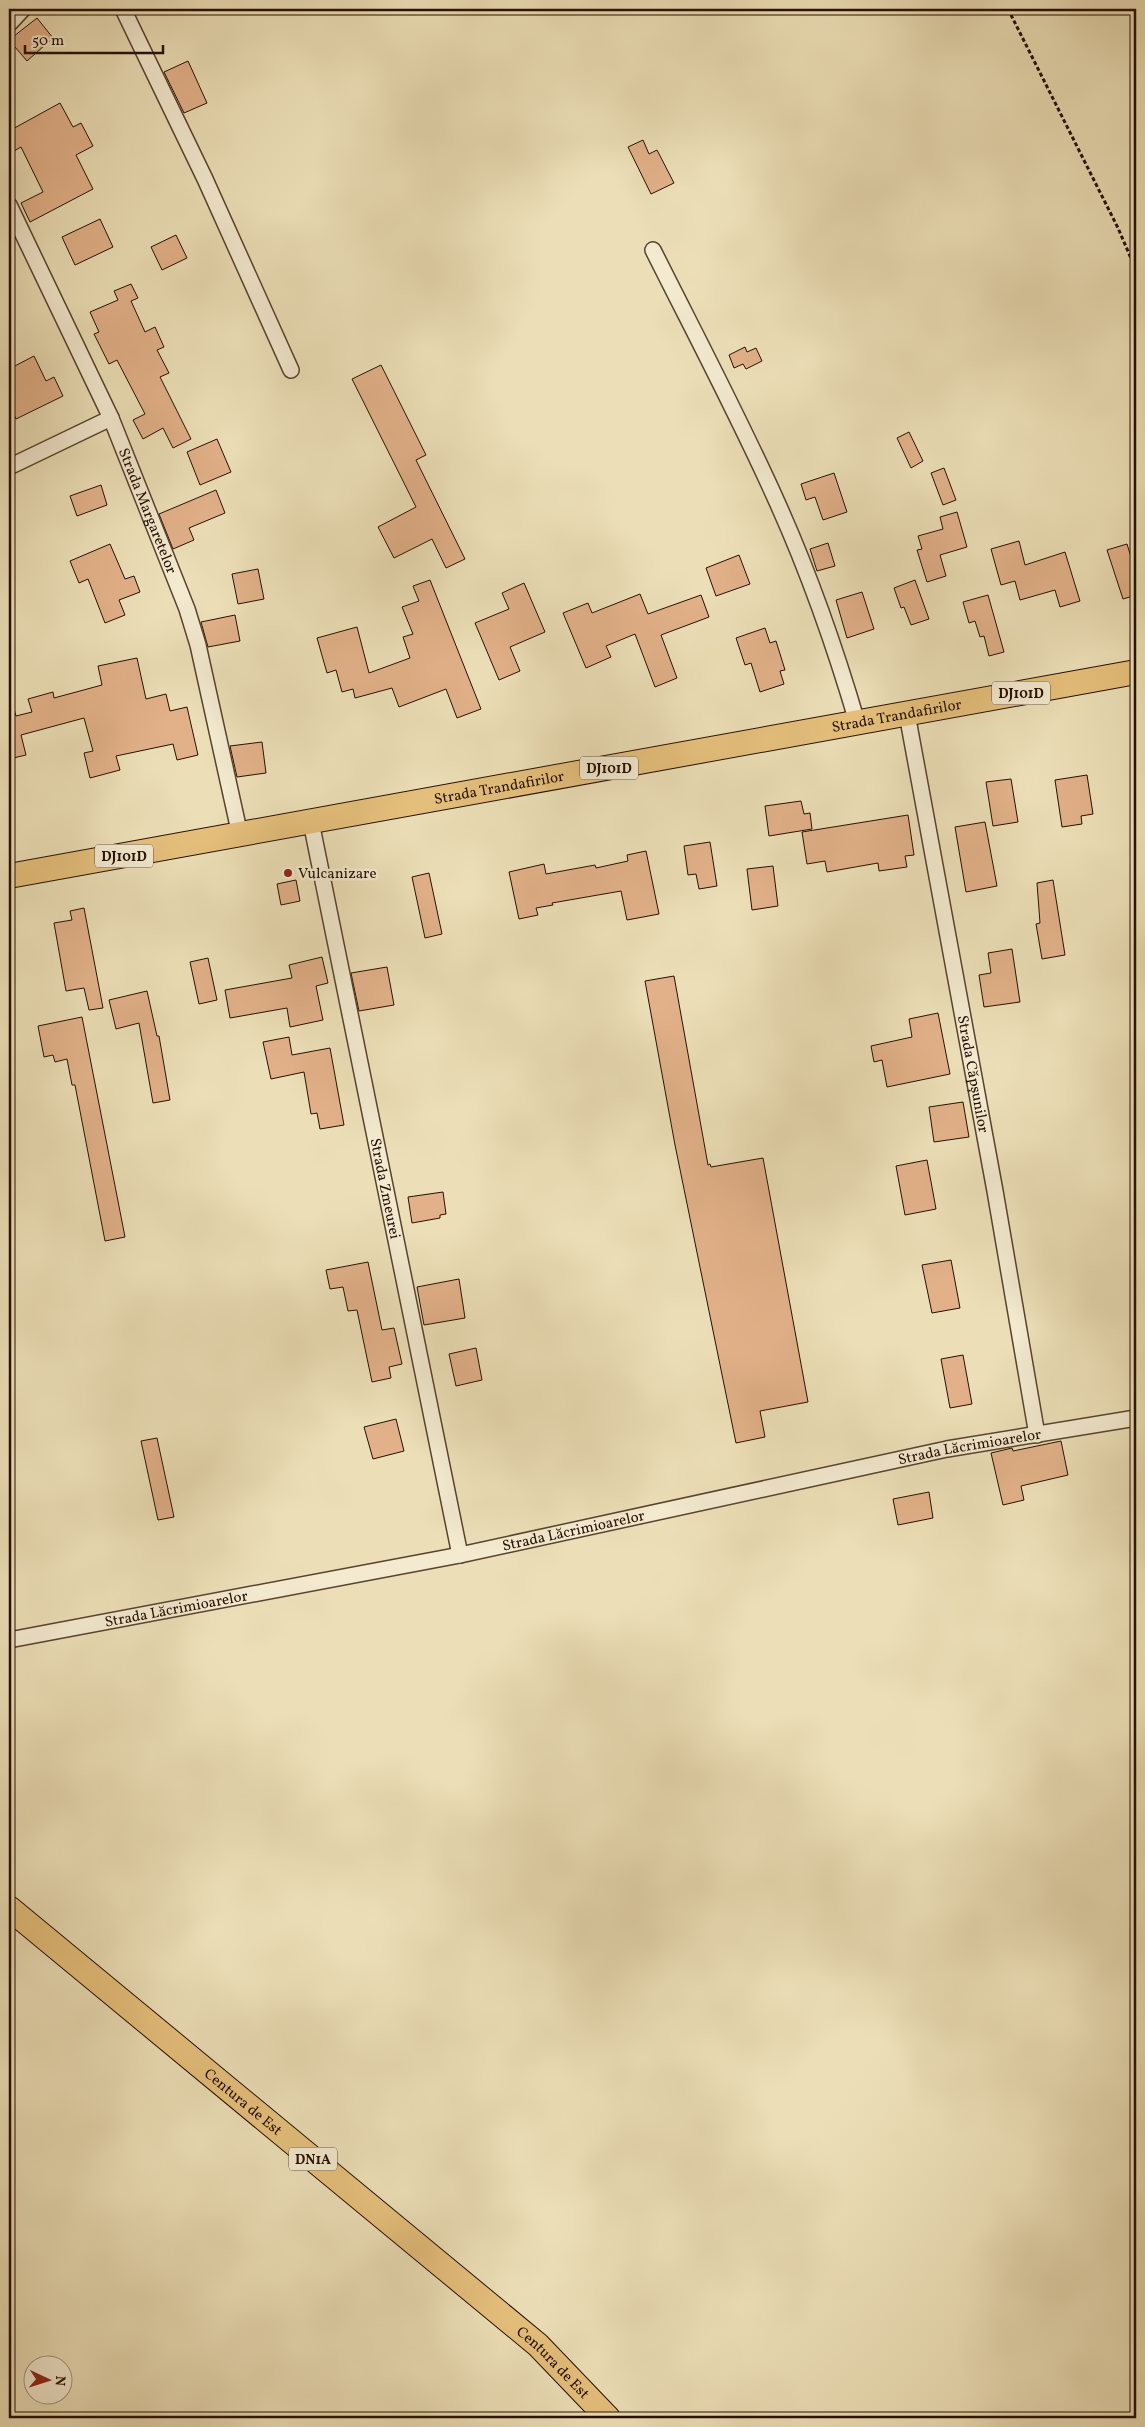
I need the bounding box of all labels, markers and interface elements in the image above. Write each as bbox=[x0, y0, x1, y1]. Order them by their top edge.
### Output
scale bar bbox=[25, 22, 162, 54]
text: 50 m bbox=[32, 31, 64, 52]
street label: Strada Margaretelor bbox=[112, 445, 181, 577]
road number: DJ101D bbox=[992, 681, 1050, 704]
street label: Strada Trandafirilor bbox=[830, 695, 964, 739]
road number: DJ101D bbox=[580, 756, 638, 780]
street label: Strada Trandafirilor bbox=[433, 767, 566, 811]
road number: DJ101D bbox=[95, 844, 153, 868]
place label: Vulcanizare bbox=[298, 864, 377, 885]
marker: Vulcanizare bbox=[282, 867, 294, 879]
street label: Strada Căpșunilor bbox=[951, 1014, 993, 1135]
street label: Strada Zmeurei bbox=[364, 1136, 405, 1241]
street label: Strada Lăcrimioarelor bbox=[896, 1425, 1043, 1471]
street label: Strada Lăcrimioarelor bbox=[501, 1506, 647, 1557]
street label: Strada Lăcrimioarelor bbox=[103, 1586, 250, 1634]
street label: Centura de Est bbox=[199, 2064, 286, 2141]
road number: DN1A bbox=[289, 2148, 337, 2170]
street label: Centura de Est bbox=[511, 2322, 593, 2404]
north arrow bbox=[22, 2354, 72, 2404]
text: N bbox=[50, 2375, 69, 2387]

